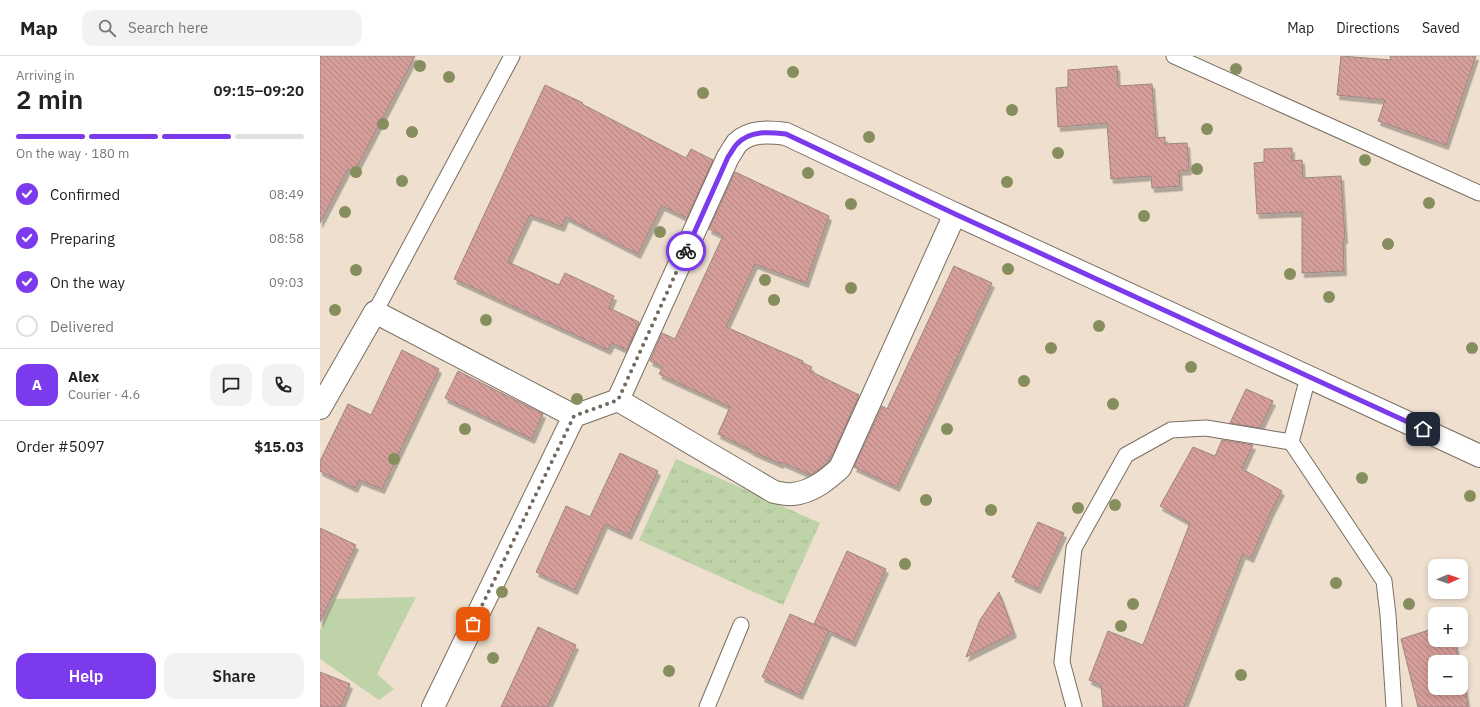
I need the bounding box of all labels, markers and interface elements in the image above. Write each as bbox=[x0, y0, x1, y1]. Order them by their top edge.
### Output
search box bbox=[82, 10, 362, 46]
text: Map bbox=[20, 16, 58, 40]
icon: search bbox=[96, 17, 118, 39]
text: Search here bbox=[128, 18, 208, 37]
text: Map bbox=[1287, 19, 1314, 37]
text: Directions bbox=[1336, 19, 1400, 37]
text: Saved bbox=[1422, 19, 1460, 37]
text: Arriving in bbox=[16, 67, 75, 84]
text: 09:15–09:20 bbox=[214, 81, 304, 100]
text: 2 min bbox=[16, 82, 83, 116]
text: On the way · 180 m bbox=[16, 145, 129, 162]
icon: check bbox=[16, 183, 38, 205]
text: Confirmed bbox=[50, 185, 120, 204]
text: 08:49 bbox=[269, 186, 304, 203]
icon: check bbox=[16, 227, 38, 249]
text: Preparing bbox=[50, 229, 115, 248]
text: 08:58 bbox=[269, 230, 304, 247]
courier bbox=[666, 231, 706, 271]
icon: bike bbox=[675, 240, 697, 262]
icon: check bbox=[16, 271, 38, 293]
text: On the way bbox=[50, 273, 125, 292]
text: 09:03 bbox=[269, 274, 304, 291]
text: Delivered bbox=[50, 317, 114, 336]
button: chat bbox=[210, 364, 252, 406]
button: phone bbox=[262, 364, 304, 406]
text: Alex bbox=[68, 367, 99, 386]
text: A bbox=[32, 375, 42, 394]
text: Courier · 4.6 bbox=[68, 386, 140, 403]
pin bbox=[1406, 412, 1440, 446]
icon: home bbox=[1412, 418, 1434, 440]
text: Order #5097 bbox=[16, 437, 105, 456]
text: $15.03 bbox=[254, 437, 304, 456]
north arrow bbox=[1428, 559, 1468, 599]
map controls bbox=[1428, 559, 1468, 695]
pin bbox=[456, 607, 490, 641]
button: + bbox=[1428, 607, 1468, 647]
icon: bag bbox=[462, 613, 484, 635]
button: Help bbox=[16, 653, 156, 699]
button: Share bbox=[164, 653, 304, 699]
button: − bbox=[1428, 655, 1468, 695]

